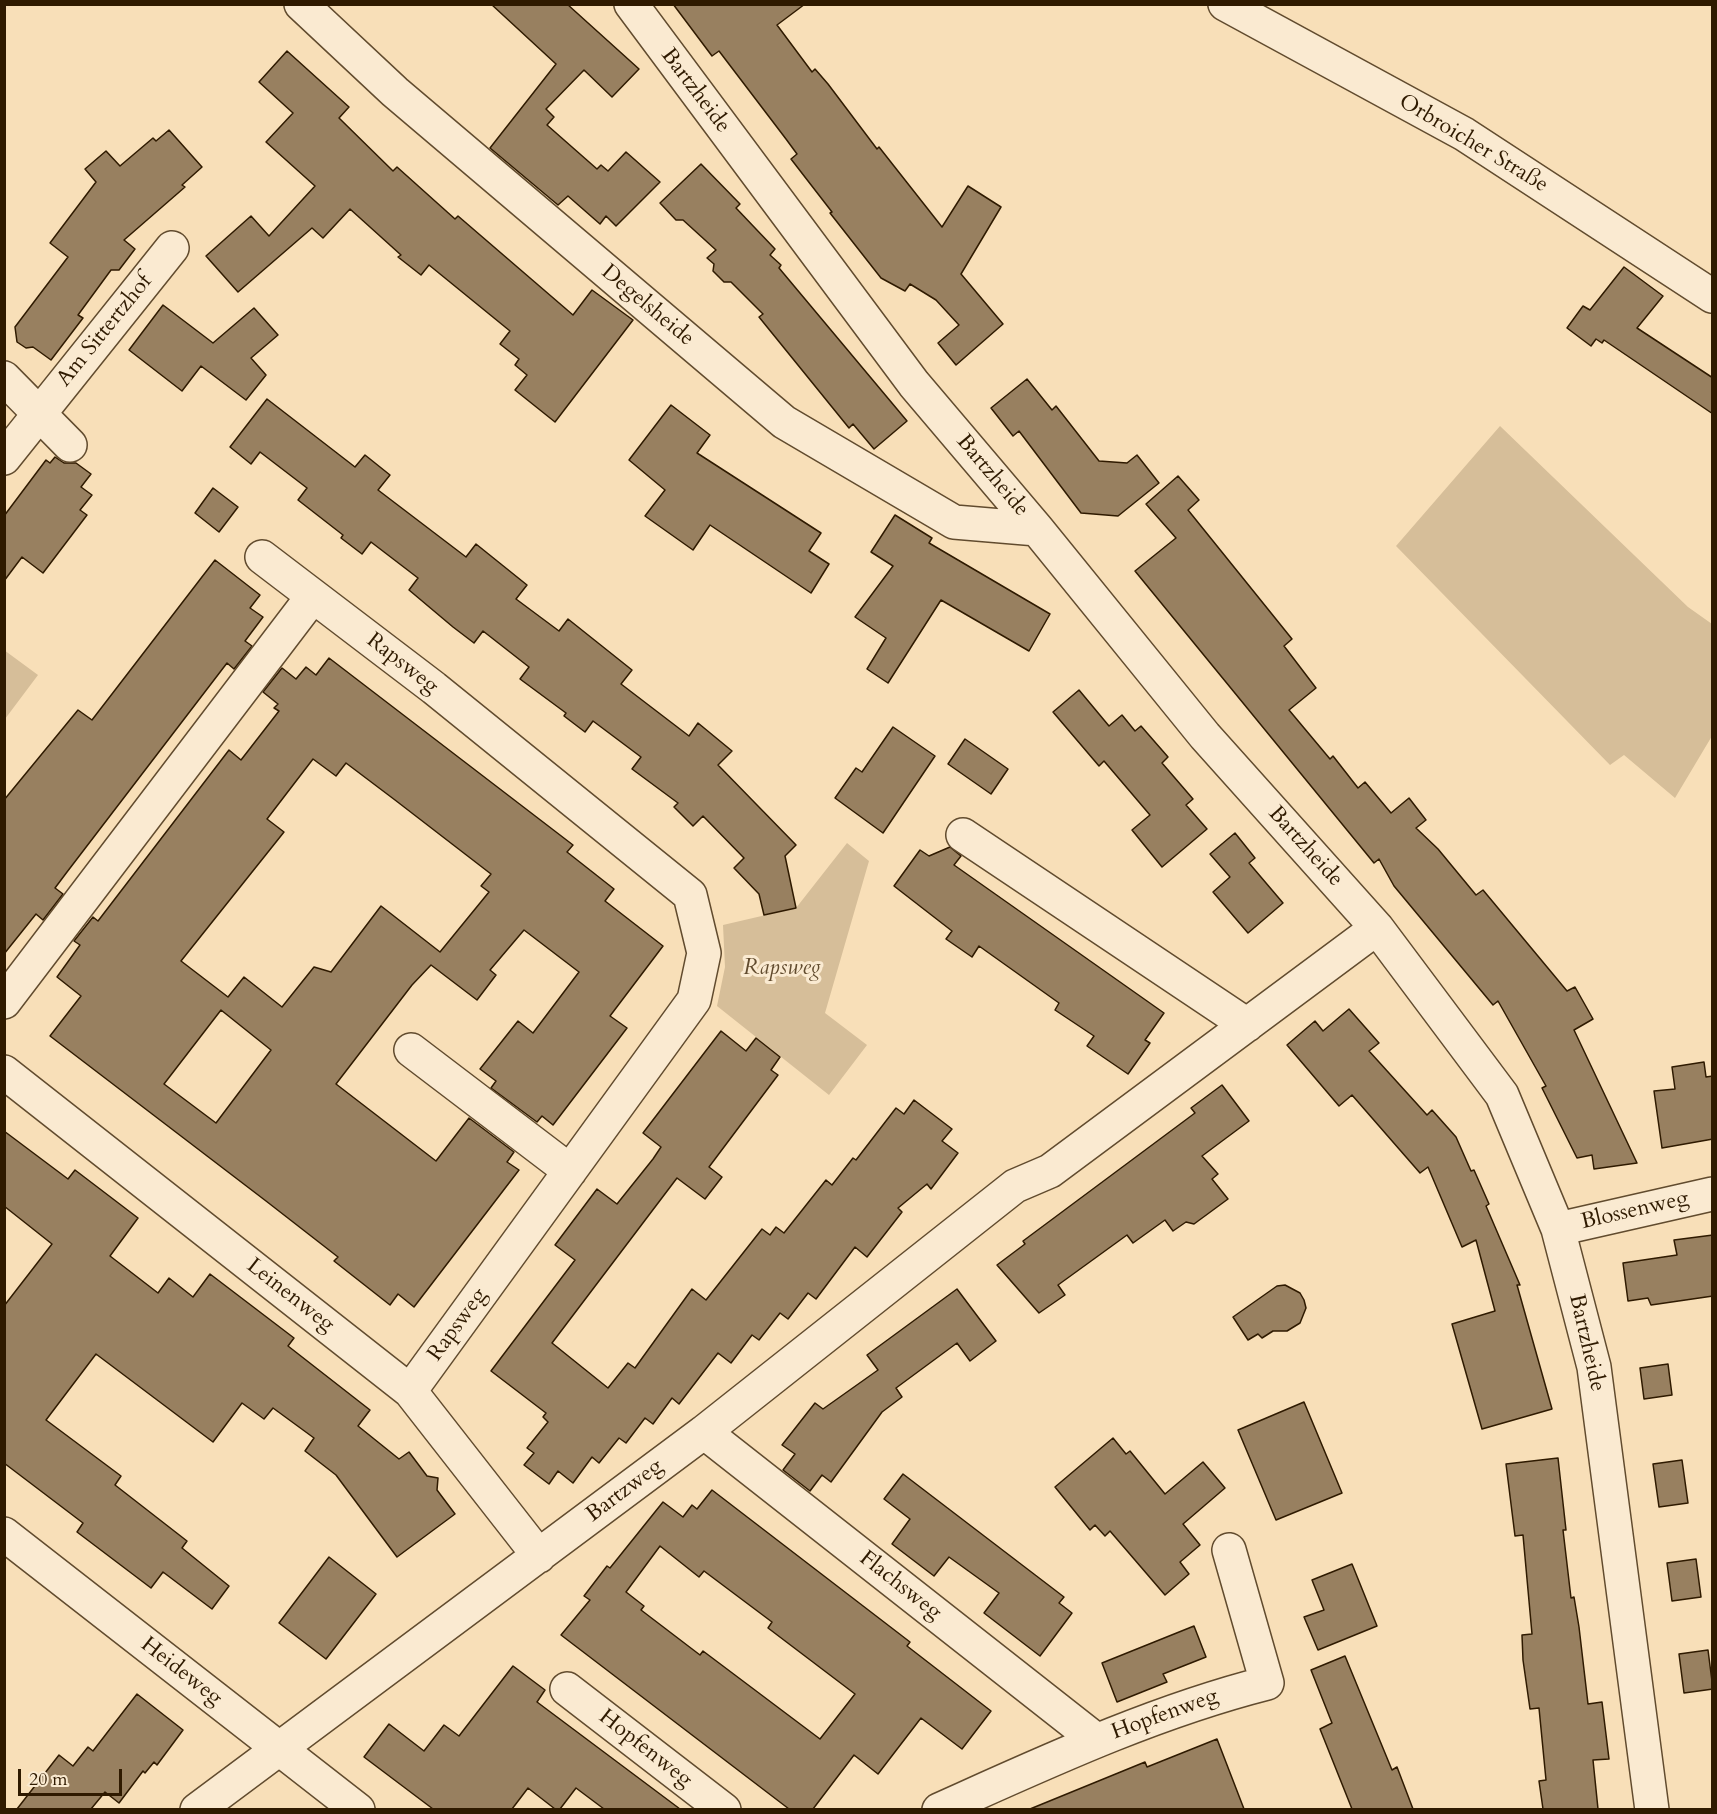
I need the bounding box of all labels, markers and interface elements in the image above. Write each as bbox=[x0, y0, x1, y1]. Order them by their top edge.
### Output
street label: Bartzheide bbox=[655, 43, 735, 139]
street label: Orbroicher Straße bbox=[1394, 89, 1552, 199]
street label: Degelsheide bbox=[595, 260, 699, 352]
street label: Am Sittertzhof bbox=[52, 270, 158, 392]
street label: Bartzheide bbox=[950, 430, 1034, 522]
street label: Rapsweg bbox=[361, 628, 443, 700]
street label: Bartzheide bbox=[1262, 801, 1348, 893]
park label: Rapsweg bbox=[743, 956, 821, 982]
street label: Blossenweg bbox=[1579, 1186, 1691, 1236]
street label: Leinenweg bbox=[241, 1253, 339, 1339]
street label: Rapsweg bbox=[423, 1283, 493, 1367]
street label: Bartzheide bbox=[1562, 1292, 1610, 1394]
street label: Bartzweg bbox=[581, 1454, 669, 1528]
street label: Flachsweg bbox=[854, 1546, 946, 1626]
street label: Heideweg bbox=[135, 1632, 227, 1712]
street label: Hopfenweg bbox=[1108, 1684, 1222, 1746]
street label: Hopfenweg bbox=[593, 1704, 697, 1794]
scale bar bbox=[21, 1757, 124, 1795]
text: 20 m bbox=[29, 1767, 68, 1792]

